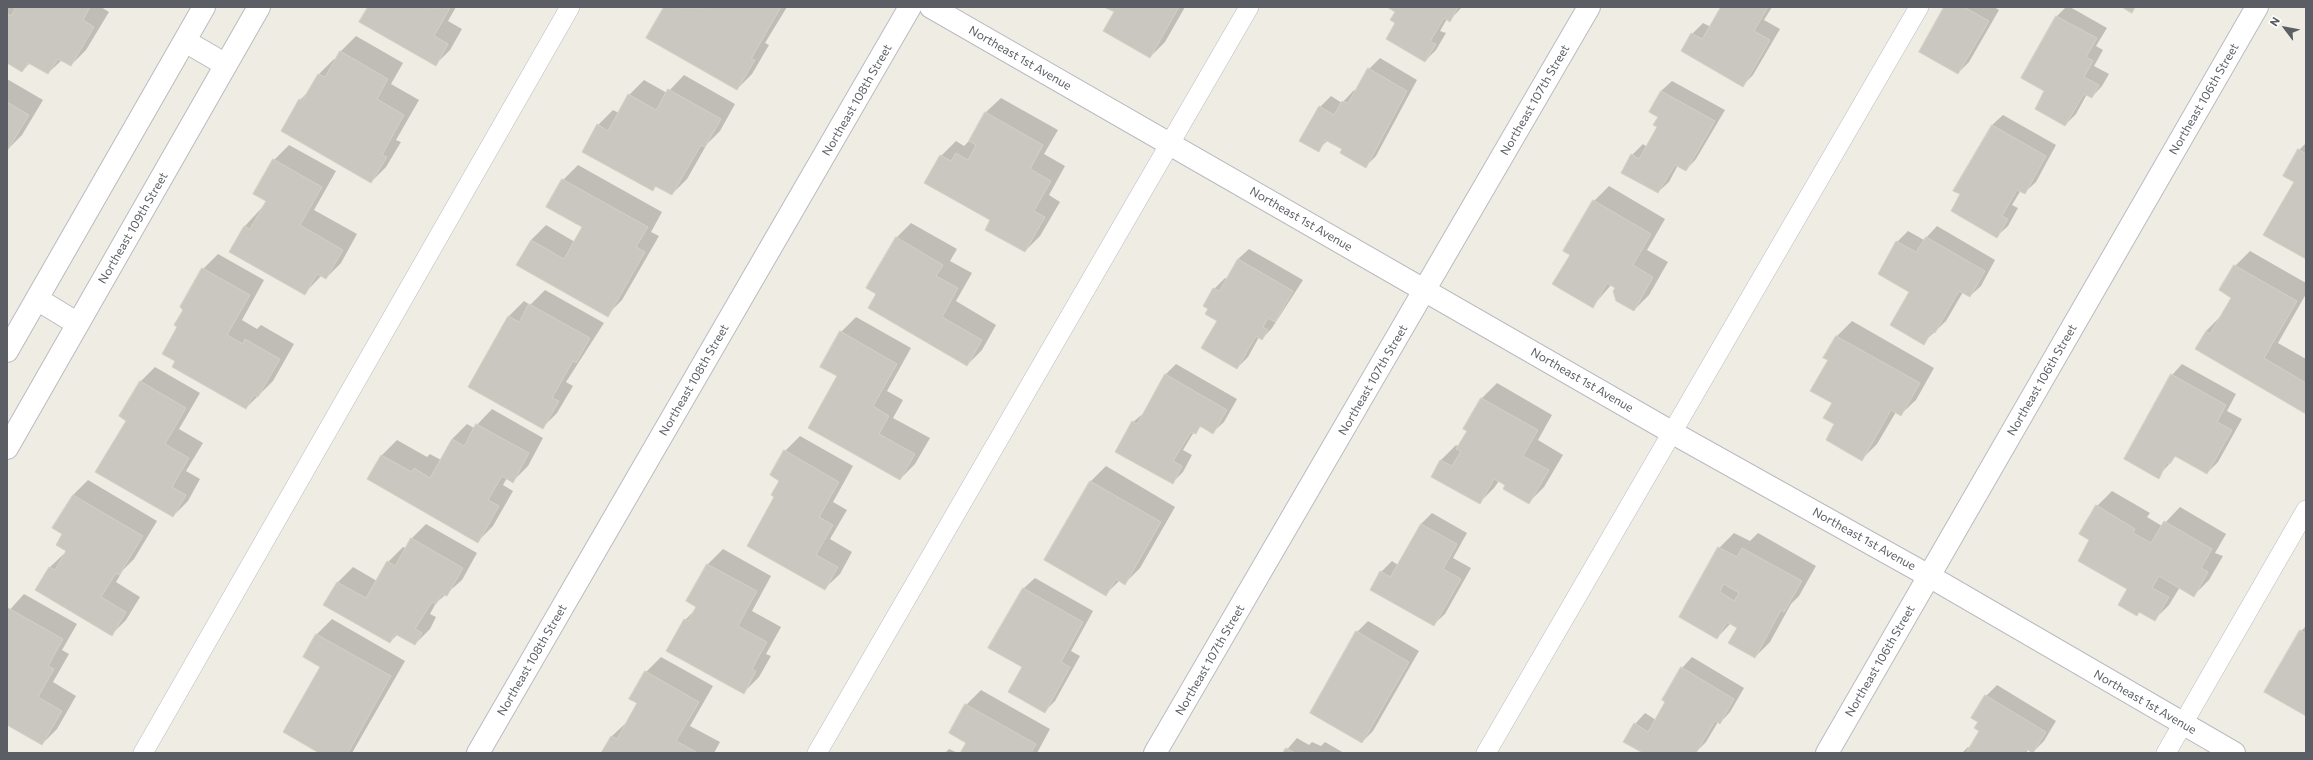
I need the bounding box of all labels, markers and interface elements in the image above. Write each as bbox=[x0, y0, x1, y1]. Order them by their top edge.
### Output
north arrow bbox=[2265, 8, 2305, 48]
text: N bbox=[2267, 14, 2282, 28]
street label: Northeast 1st Avenue bbox=[966, 23, 1074, 93]
street label: Northeast 106th Street bbox=[2166, 41, 2242, 157]
street label: Northeast 108th Street bbox=[819, 42, 895, 158]
street label: Northeast 107th Street bbox=[1497, 42, 1573, 158]
street label: Northeast 109th Street bbox=[95, 170, 171, 286]
street label: Northeast 1st Avenue bbox=[1247, 184, 1355, 254]
street label: Northeast 108th Street bbox=[656, 322, 732, 438]
street label: Northeast 107th Street bbox=[1335, 322, 1411, 438]
street label: Northeast 106th Street bbox=[2004, 322, 2080, 438]
street label: Northeast 1st Avenue bbox=[1528, 345, 1636, 415]
street label: Northeast 1st Avenue bbox=[1810, 505, 1918, 573]
street label: Northeast 108th Street bbox=[494, 602, 570, 718]
street label: Northeast 107th Street bbox=[1172, 602, 1248, 718]
street label: Northeast 106th Street bbox=[1842, 603, 1918, 719]
street label: Northeast 1st Avenue bbox=[2091, 667, 2199, 737]

